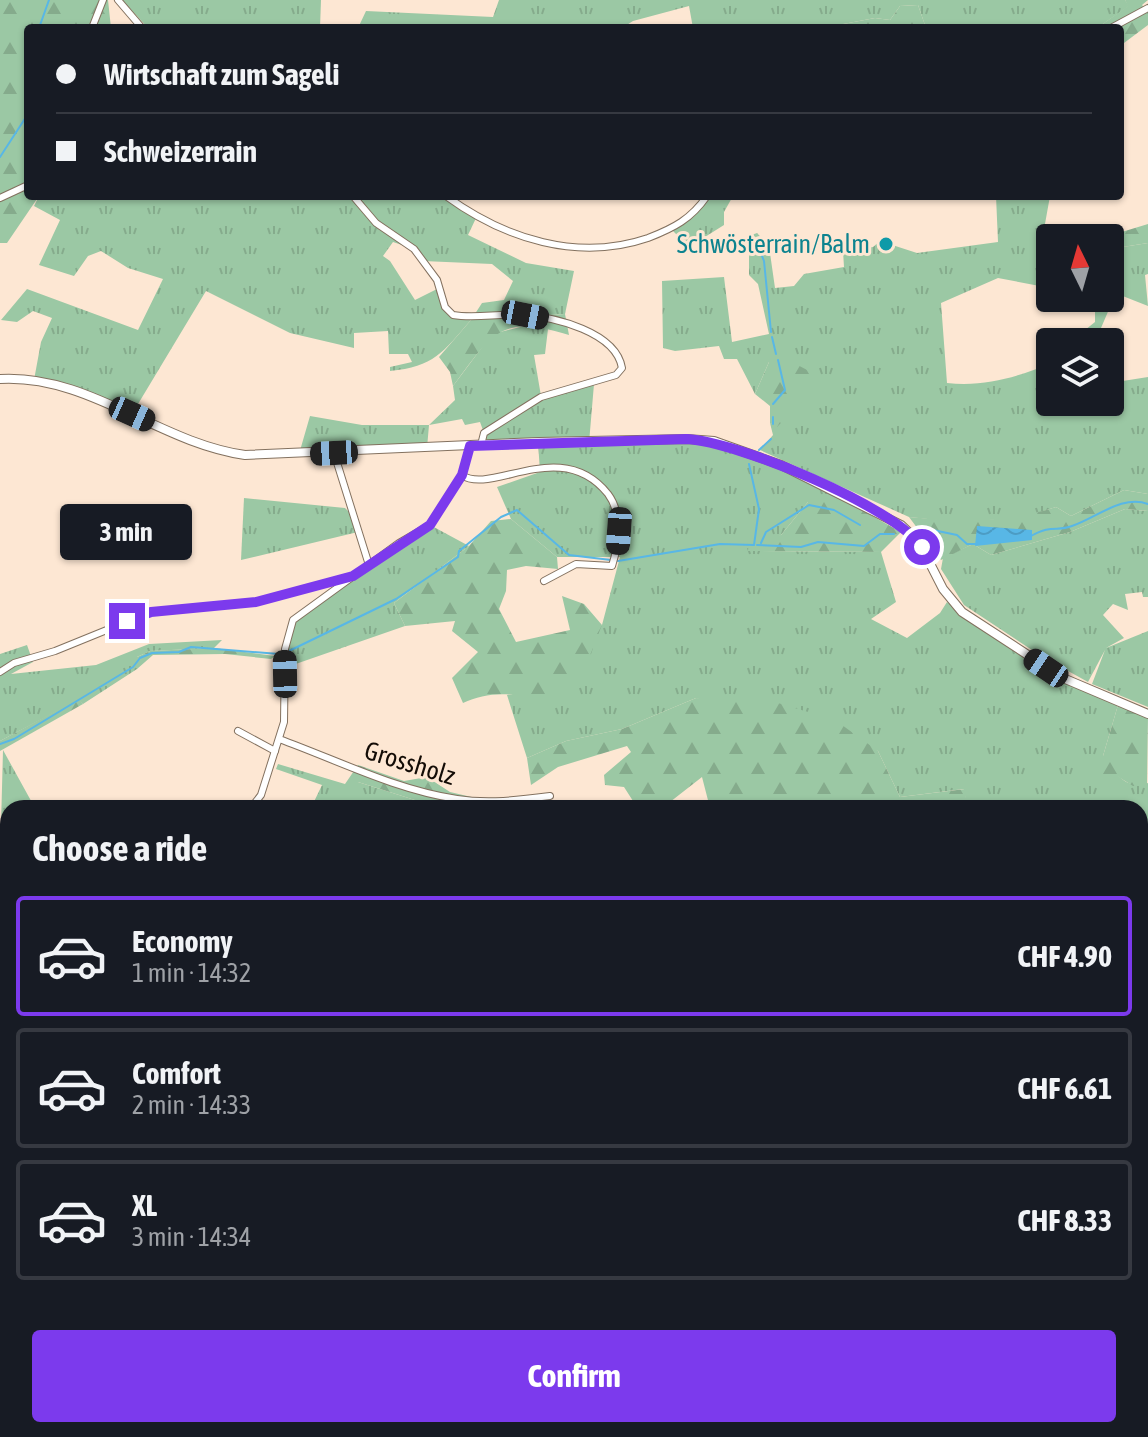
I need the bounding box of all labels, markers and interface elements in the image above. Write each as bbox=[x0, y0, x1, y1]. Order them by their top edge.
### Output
text: Wirtschaft zum Sageli bbox=[104, 57, 339, 91]
text: Schweizerrain bbox=[104, 134, 257, 168]
north arrow bbox=[1036, 224, 1124, 312]
map controls bbox=[1036, 224, 1124, 416]
place label: Schwösterrain/Balm bbox=[677, 229, 870, 259]
marker: Schwösterrain/Balm bbox=[877, 235, 895, 253]
car bbox=[499, 299, 551, 331]
button: layers bbox=[1036, 328, 1124, 416]
car bbox=[105, 393, 159, 435]
car bbox=[309, 440, 359, 466]
callout: 3 min bbox=[61, 505, 193, 561]
car bbox=[605, 506, 633, 556]
text: 3 min bbox=[99, 517, 153, 547]
route start bbox=[904, 529, 940, 565]
route end bbox=[109, 603, 145, 639]
car bbox=[1019, 645, 1073, 691]
car bbox=[273, 650, 297, 698]
street label: Grossholz bbox=[361, 735, 459, 791]
text: Choose a ride bbox=[32, 827, 207, 869]
icon: car bbox=[36, 920, 108, 992]
text: Economy bbox=[132, 924, 233, 958]
text: CHF 4.90 bbox=[1017, 939, 1112, 973]
text: 1 min · 14:32 bbox=[132, 958, 251, 988]
icon: car bbox=[36, 1052, 108, 1124]
text: Comfort bbox=[132, 1056, 221, 1090]
text: CHF 6.61 bbox=[1017, 1071, 1112, 1105]
text: 2 min · 14:33 bbox=[132, 1090, 251, 1120]
icon: car bbox=[36, 1184, 108, 1256]
text: XL bbox=[132, 1188, 157, 1222]
text: CHF 8.33 bbox=[1017, 1203, 1112, 1237]
text: 3 min · 14:34 bbox=[132, 1222, 251, 1252]
button: Confirm bbox=[32, 1330, 1116, 1422]

